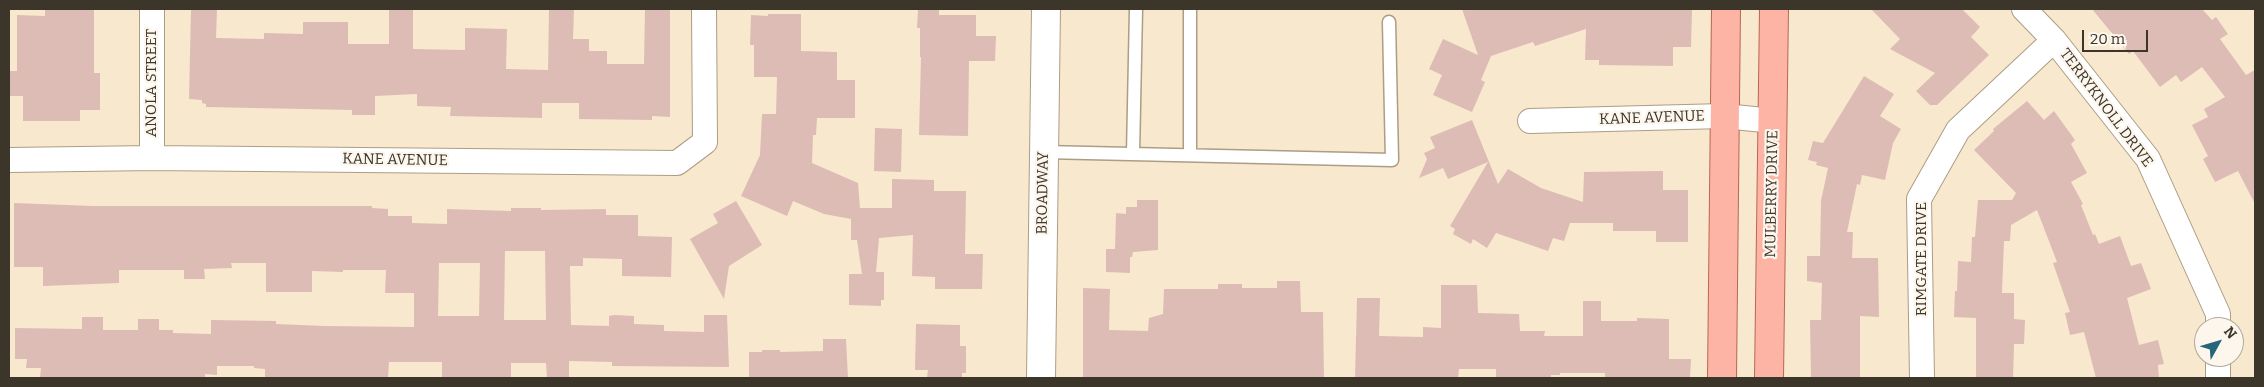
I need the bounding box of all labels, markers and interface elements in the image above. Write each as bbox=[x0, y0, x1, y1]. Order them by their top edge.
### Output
scale bar bbox=[2084, 20, 2150, 52]
street label: ANOLA STREET bbox=[143, 29, 161, 137]
text: 20 m bbox=[2090, 30, 2125, 48]
street label: TERRYKNOLL DRIVE bbox=[2056, 45, 2156, 171]
street label: KANE AVENUE bbox=[1599, 107, 1705, 129]
street label: MULBERRY DRIVE bbox=[1762, 130, 1782, 258]
street label: KANE AVENUE bbox=[342, 150, 448, 170]
street label: BROADWAY bbox=[1033, 151, 1053, 235]
street label: RIMGATE DRIVE bbox=[1913, 202, 1931, 316]
north arrow bbox=[2194, 317, 2244, 367]
text: N bbox=[2220, 323, 2240, 342]

